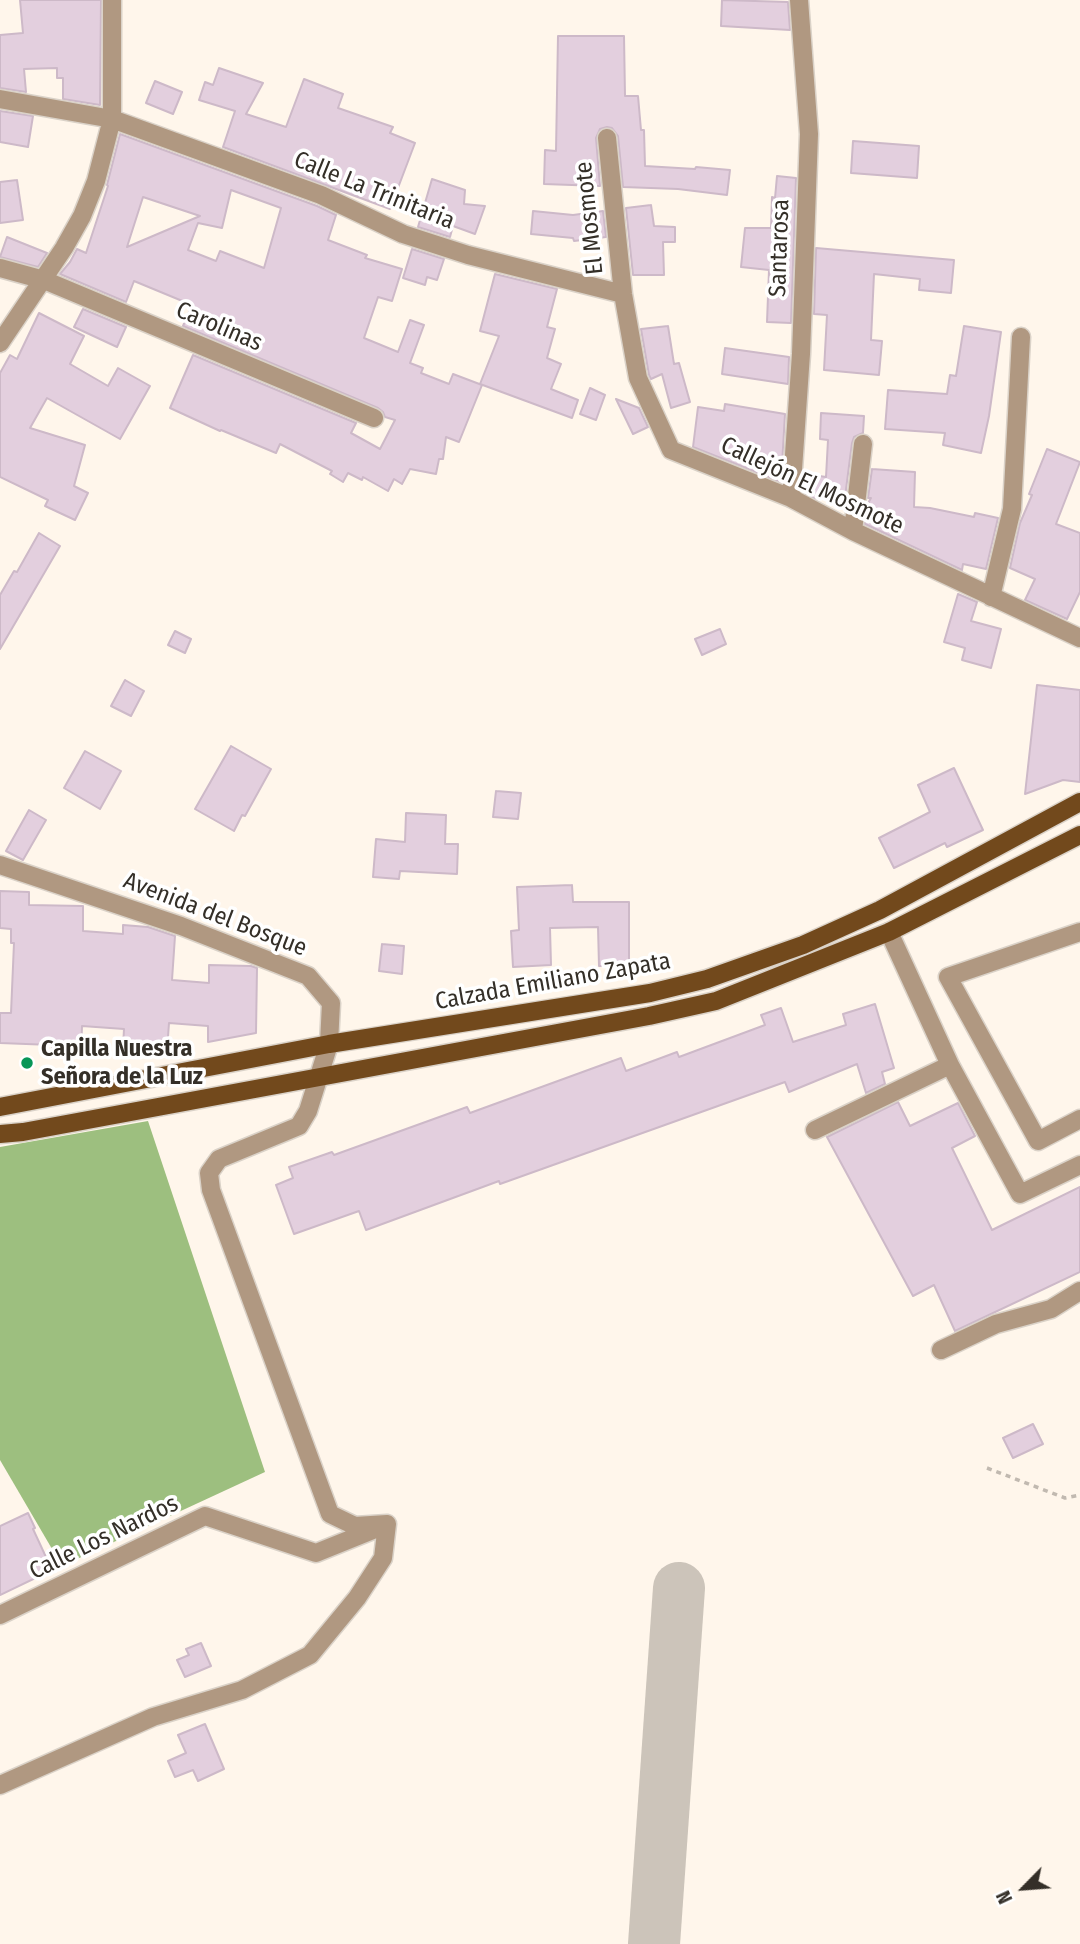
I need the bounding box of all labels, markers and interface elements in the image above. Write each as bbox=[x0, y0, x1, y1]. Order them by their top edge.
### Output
street label: Calle La Trinitaria bbox=[290, 146, 458, 236]
street label: El Mosmote bbox=[570, 160, 610, 276]
street label: Santarosa bbox=[764, 199, 796, 297]
street label: Carolinas bbox=[172, 296, 266, 358]
street label: Callejón El Mosmote bbox=[716, 431, 908, 541]
street label: Avenida del Bosque bbox=[119, 867, 311, 963]
street label: Calzada Emiliano Zapata bbox=[433, 947, 673, 1017]
place label: Capilla Nuestra Señora de la Luz bbox=[41, 1035, 203, 1091]
marker: Capilla Nuestra Señora de la Luz bbox=[19, 1055, 35, 1071]
street label: Calle Los Nardos bbox=[25, 1490, 183, 1586]
north arrow bbox=[989, 1853, 1059, 1923]
text: N bbox=[992, 1887, 1017, 1907]

